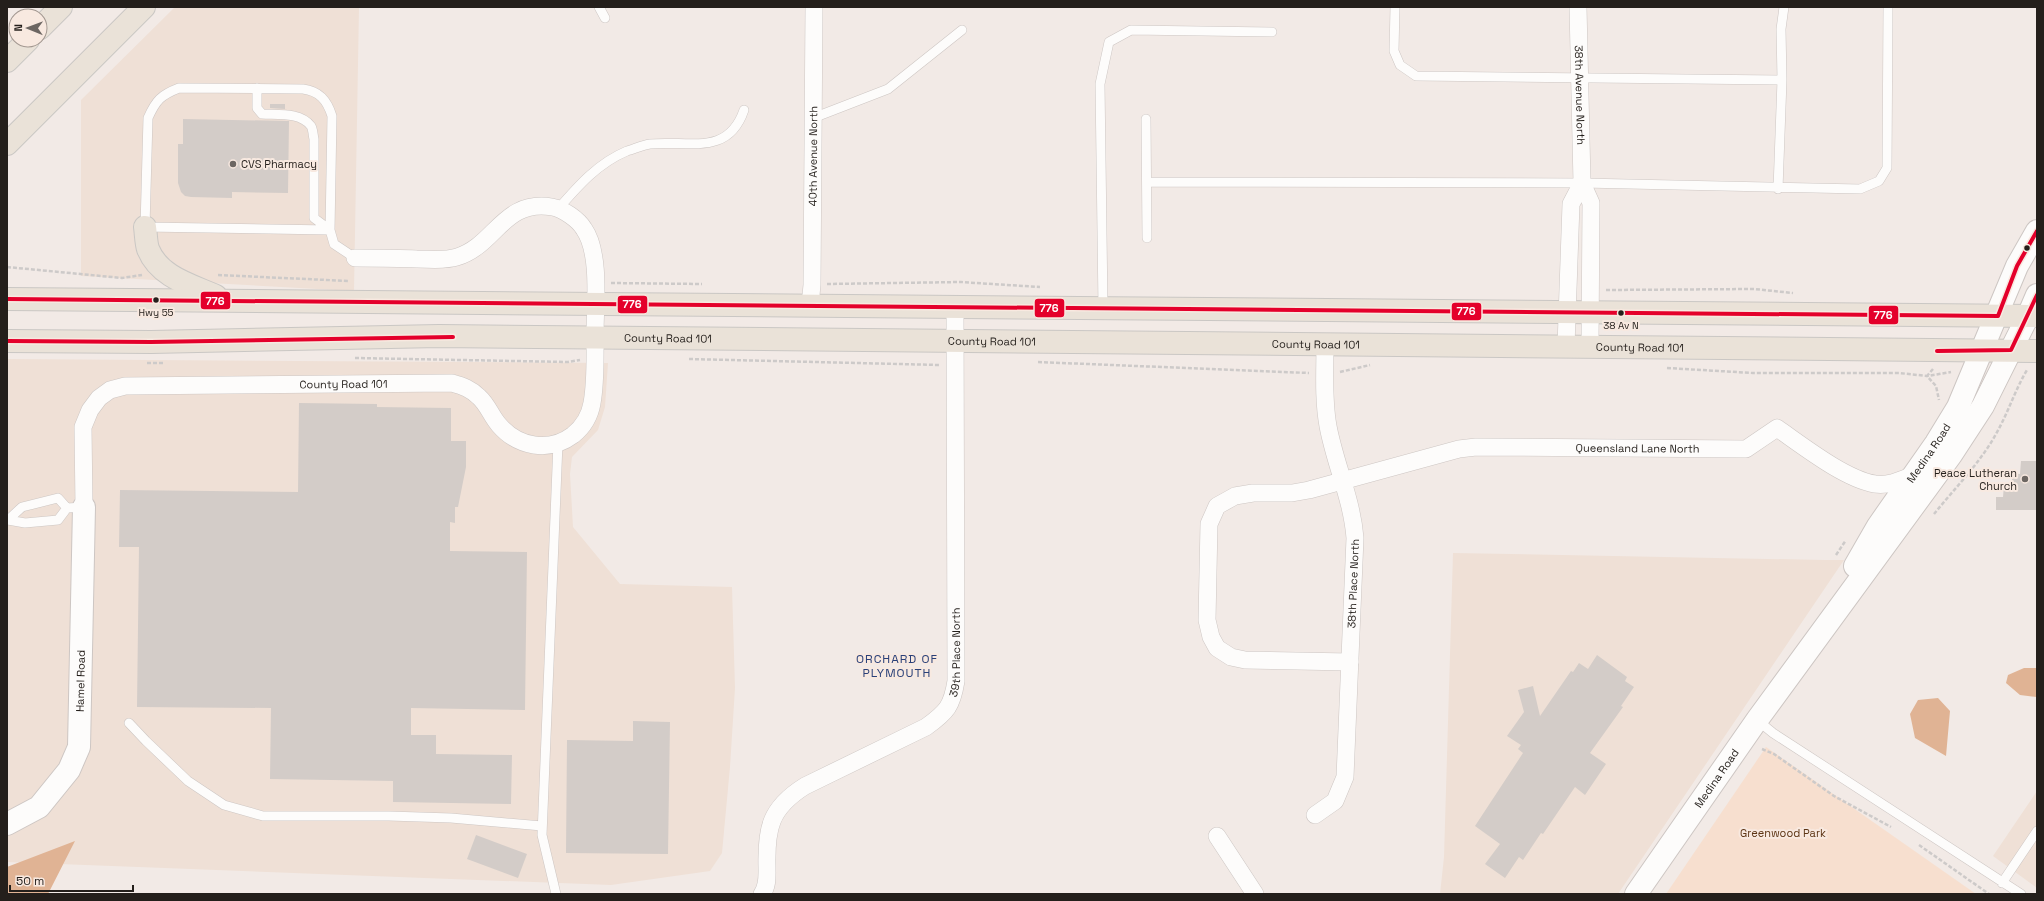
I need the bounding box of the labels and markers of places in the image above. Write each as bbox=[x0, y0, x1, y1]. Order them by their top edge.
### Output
place label: CVS Pharmacy bbox=[241, 157, 317, 171]
marker: CVS Pharmacy bbox=[228, 159, 238, 169]
unlabelled marker bbox=[2022, 243, 2032, 253]
marker: Hwy 55 bbox=[151, 295, 161, 305]
place label: Hwy 55 bbox=[138, 306, 174, 319]
marker: 38 Av N bbox=[1616, 308, 1626, 318]
place label: 38 Av N bbox=[1603, 319, 1639, 332]
place label: Peace Lutheran Church bbox=[1934, 466, 2017, 493]
marker: Peace Lutheran Church bbox=[2020, 474, 2030, 484]

